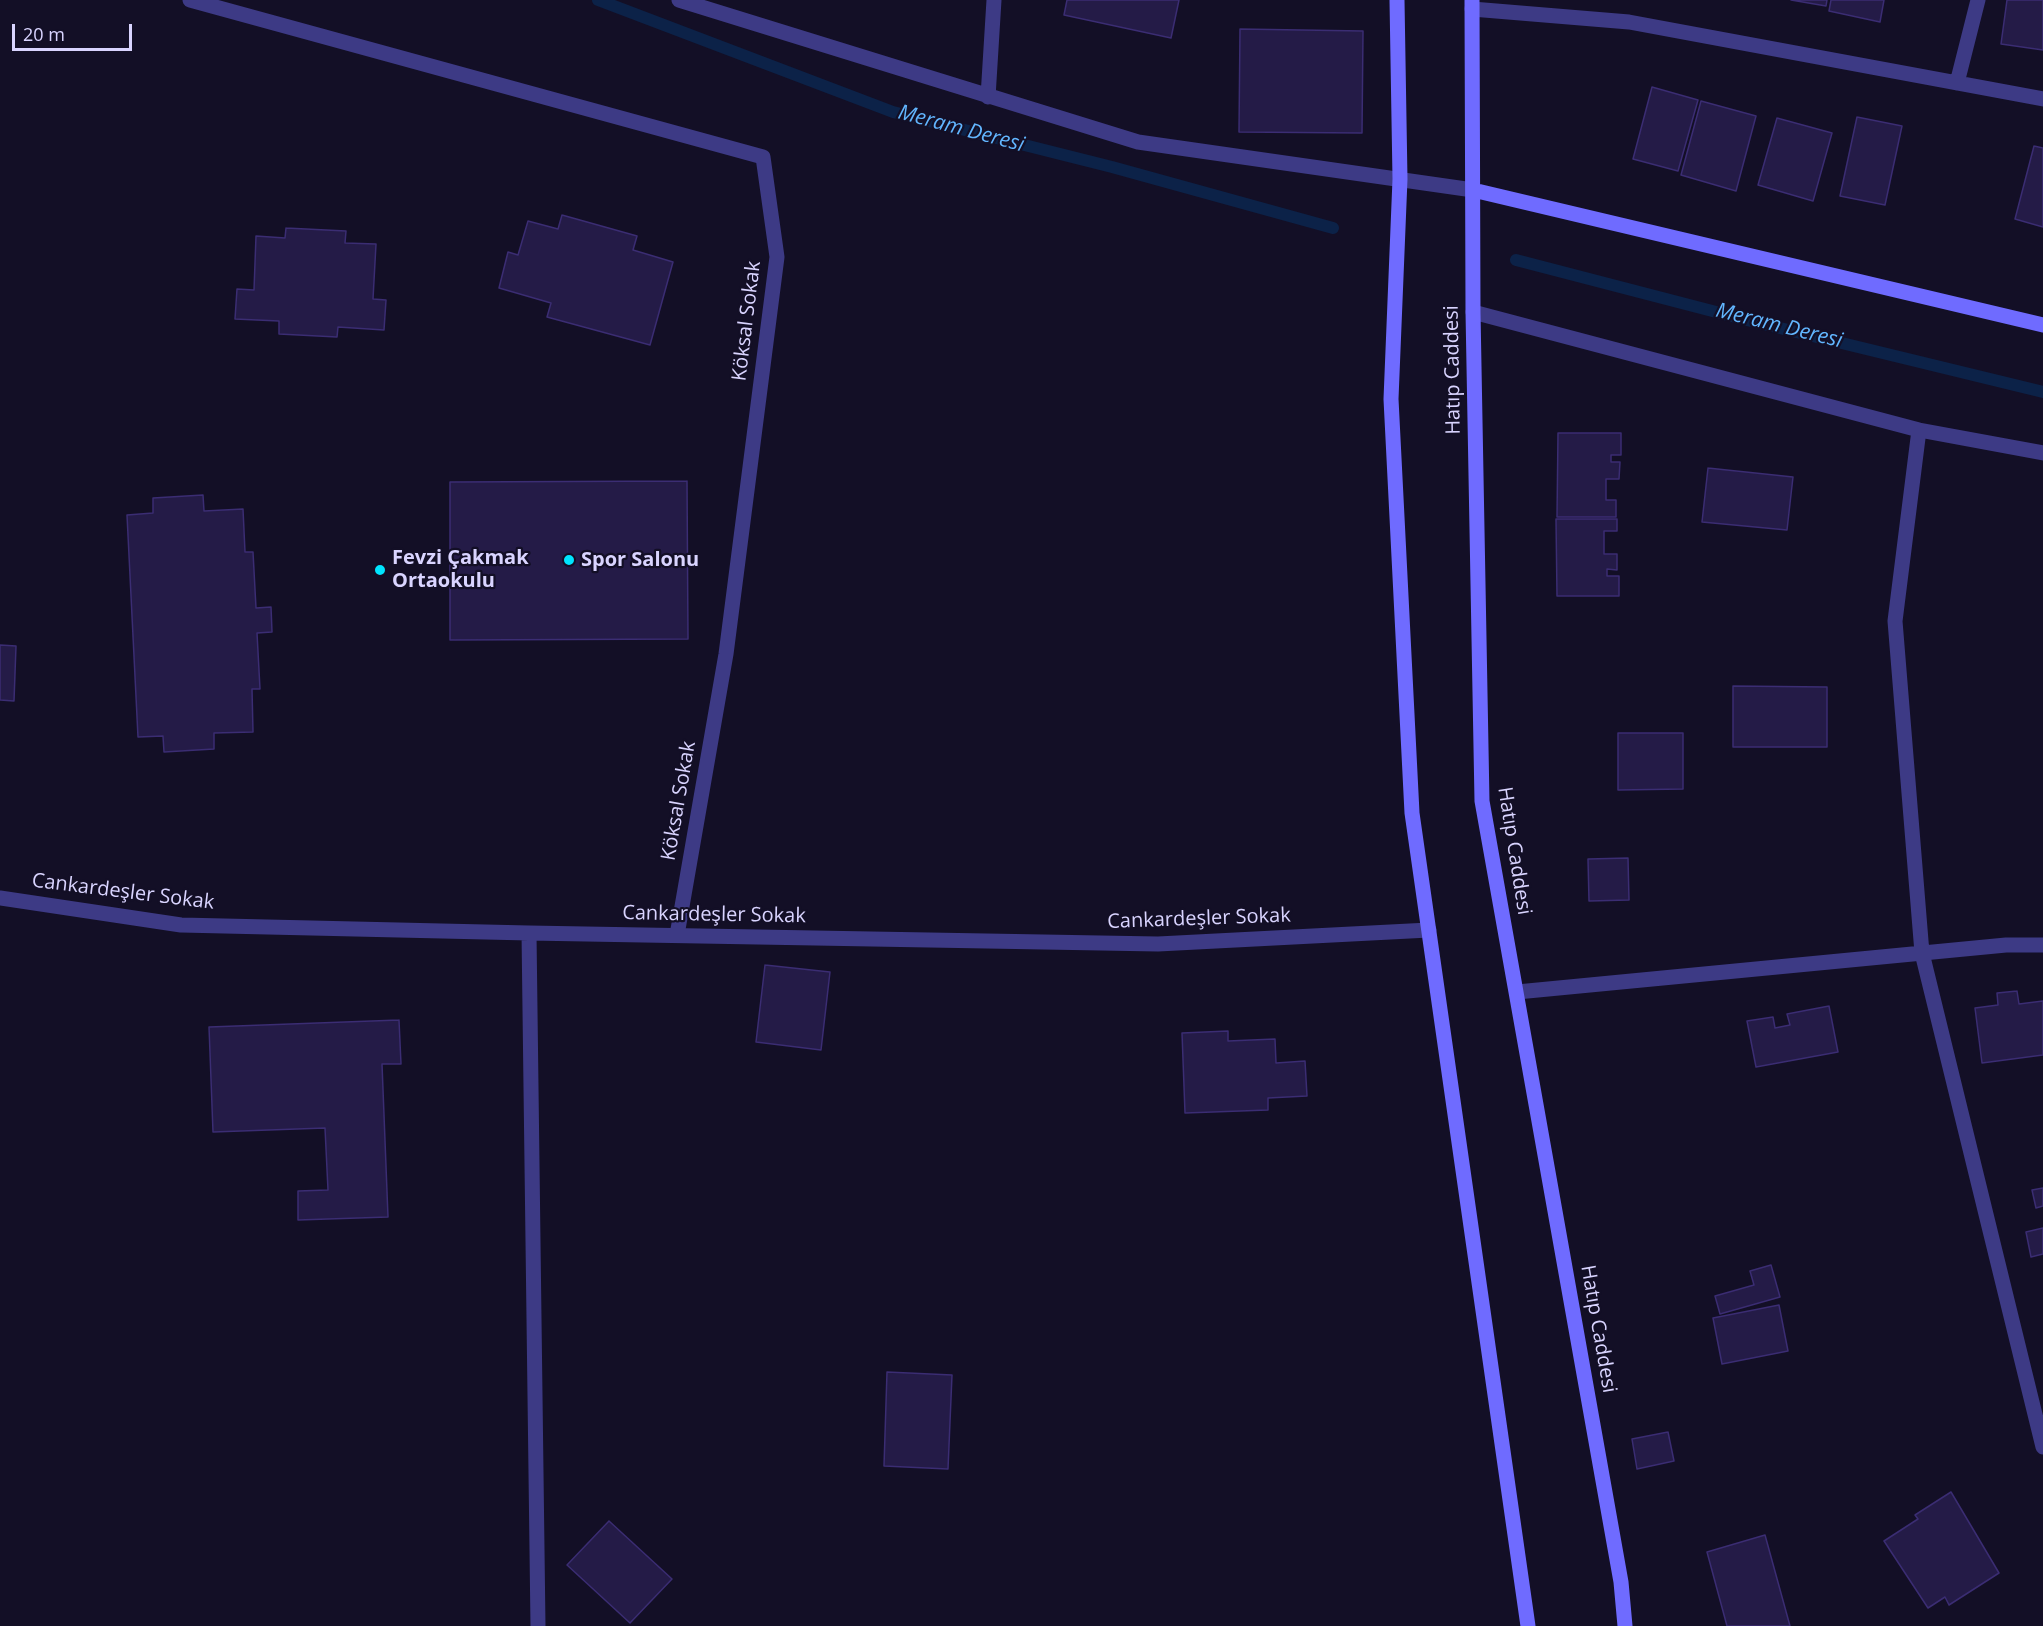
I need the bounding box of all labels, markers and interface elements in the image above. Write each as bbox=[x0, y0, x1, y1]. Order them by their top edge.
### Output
scale bar bbox=[15, 12, 135, 50]
text: 20 m bbox=[23, 22, 65, 46]
water label: Meram Deresi bbox=[895, 100, 1027, 158]
street label: Köksal Sokak bbox=[728, 260, 766, 382]
water label: Meram Deresi bbox=[1713, 298, 1845, 354]
street label: Hatıp Caddesi bbox=[1440, 305, 1466, 435]
place label: Fevzi Çakmak Ortaokulu bbox=[392, 546, 529, 593]
place label: Spor Salonu bbox=[581, 548, 699, 572]
marker: Spor Salonu bbox=[562, 553, 576, 567]
marker: Fevzi Çakmak Ortaokulu bbox=[373, 563, 387, 577]
street label: Köksal Sokak bbox=[657, 739, 701, 863]
street label: Hatıp Caddesi bbox=[1492, 785, 1536, 917]
street label: Cankardeşler Sokak bbox=[30, 869, 216, 915]
street label: Cankardeşler Sokak bbox=[622, 901, 806, 929]
street label: Cankardeşler Sokak bbox=[1107, 904, 1291, 934]
street label: Hatıp Caddesi bbox=[1575, 1263, 1621, 1395]

